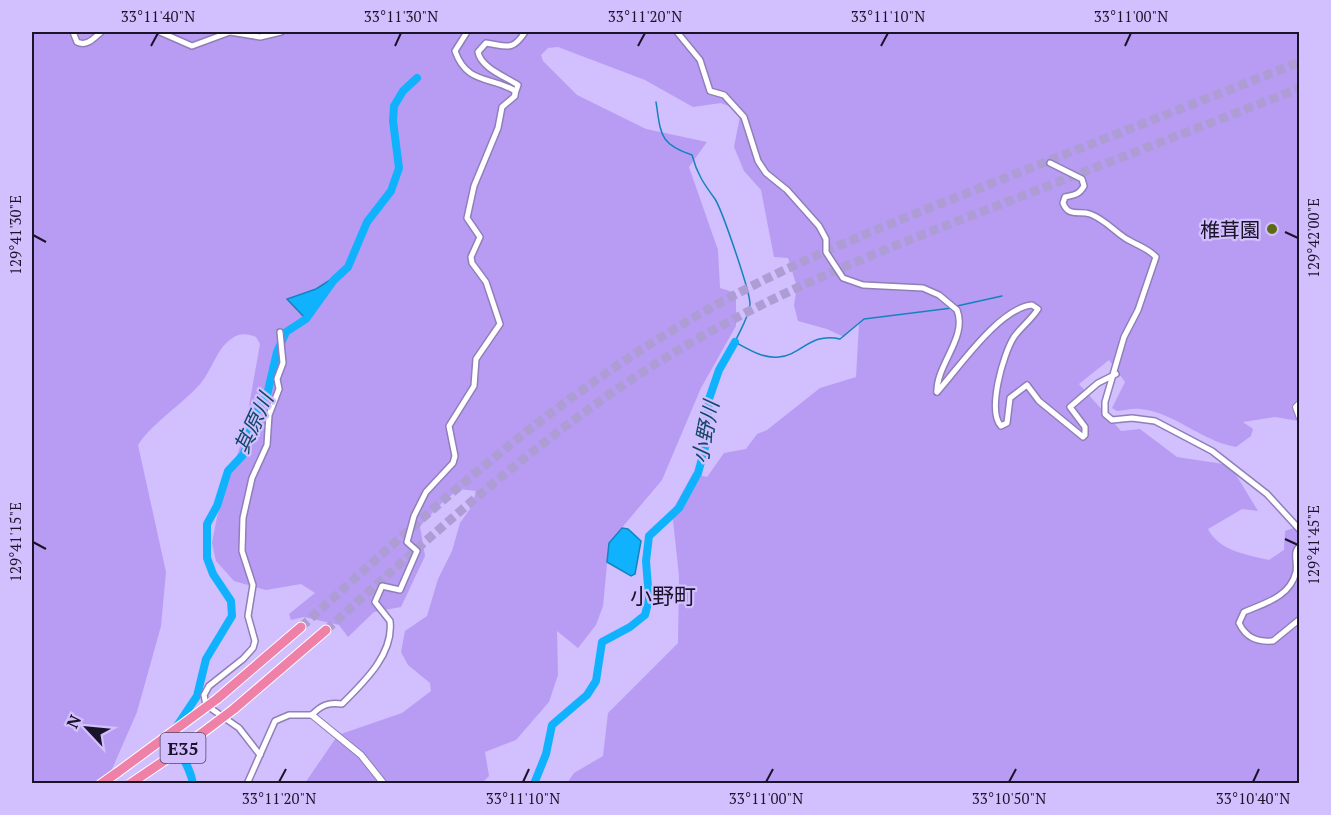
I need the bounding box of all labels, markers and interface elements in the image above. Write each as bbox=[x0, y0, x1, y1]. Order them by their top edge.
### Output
text: 33°11'40"N bbox=[121, 6, 195, 26]
text: 33°11'30"N bbox=[364, 6, 438, 26]
text: 33°11'20"N bbox=[608, 6, 682, 26]
text: 33°11'10"N bbox=[851, 6, 925, 26]
text: 33°11'00"N bbox=[1094, 6, 1168, 26]
text: 129°41'30"E bbox=[5, 195, 25, 275]
text: 129°42'00"E bbox=[1303, 198, 1323, 278]
place label: 椎茸園 bbox=[1200, 216, 1260, 243]
marker: 椎茸園 bbox=[1265, 222, 1279, 236]
water label: 其原川 bbox=[227, 387, 280, 457]
water label: 小野川 bbox=[685, 396, 725, 466]
text: 129°41'15"E bbox=[5, 502, 25, 582]
text: 129°41'45"E bbox=[1303, 505, 1323, 585]
district label: 小野町 bbox=[630, 581, 696, 610]
north arrow bbox=[57, 698, 117, 758]
text: N bbox=[61, 711, 86, 732]
road number: E35 bbox=[160, 733, 206, 763]
text: 33°11'20"N bbox=[242, 788, 316, 808]
text: 33°11'10"N bbox=[486, 788, 560, 808]
text: 33°11'00"N bbox=[729, 788, 803, 808]
text: 33°10'50"N bbox=[972, 788, 1046, 808]
text: 33°10'40"N bbox=[1216, 788, 1290, 808]

